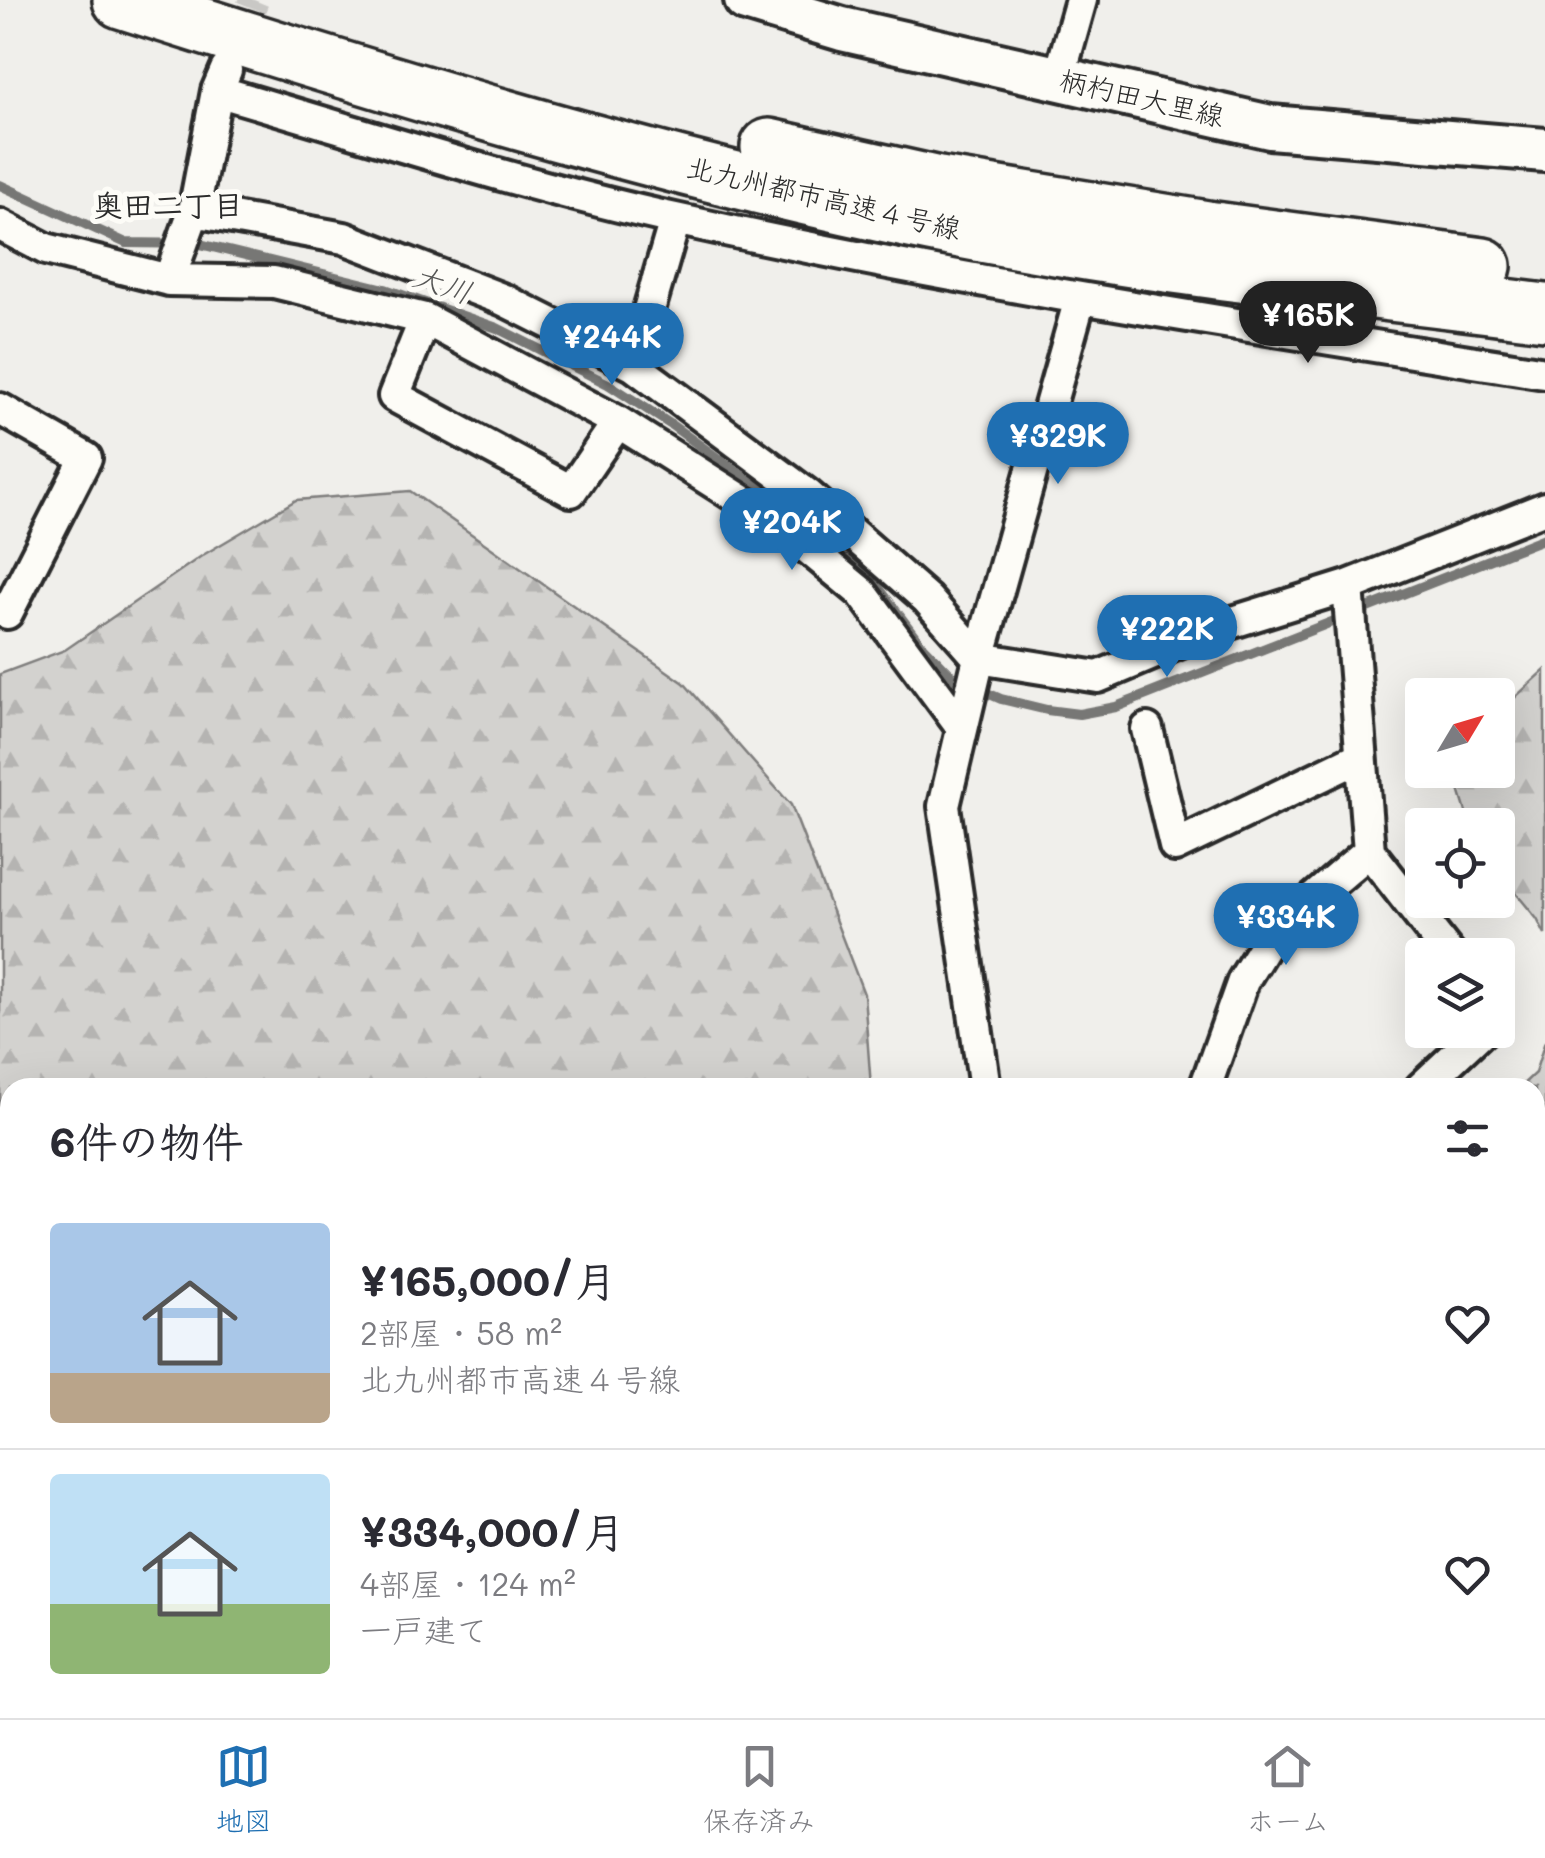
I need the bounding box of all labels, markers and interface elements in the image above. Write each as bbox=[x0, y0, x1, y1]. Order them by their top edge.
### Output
street label: 柄杓田大里線 bbox=[1056, 61, 1228, 133]
street label: 北九州都市高速４号線 bbox=[684, 148, 964, 246]
district label: 奥田二丁目 bbox=[93, 184, 243, 224]
water label: 大川 bbox=[408, 254, 478, 312]
pin: ¥165K bbox=[1238, 281, 1378, 366]
text: ¥165K bbox=[1261, 292, 1355, 334]
pin: ¥244K bbox=[542, 303, 682, 388]
text: ¥244K bbox=[562, 314, 662, 356]
pin: ¥329K bbox=[988, 402, 1128, 487]
text: ¥329K bbox=[1009, 413, 1107, 455]
pin: ¥204K bbox=[722, 488, 862, 573]
text: ¥204K bbox=[742, 499, 842, 541]
pin: ¥222K bbox=[1097, 595, 1237, 680]
text: ¥222K bbox=[1119, 606, 1215, 648]
north arrow bbox=[1405, 678, 1515, 788]
map controls bbox=[1405, 678, 1515, 1048]
button: locate bbox=[1405, 808, 1515, 918]
pin: ¥334K bbox=[1216, 883, 1356, 968]
text: ¥334K bbox=[1236, 894, 1336, 936]
button: layers bbox=[1405, 938, 1515, 1048]
icon: filters bbox=[1440, 1111, 1495, 1166]
text: 6件の物件 bbox=[50, 1113, 243, 1168]
text: ¥165,000/月 bbox=[360, 1252, 617, 1307]
icon: home bbox=[130, 1263, 250, 1383]
icon: heart bbox=[1440, 1296, 1495, 1351]
text: 2部屋 · 58 m² bbox=[360, 1311, 562, 1353]
text: 北九州都市高速４号線 bbox=[360, 1357, 680, 1399]
text: ¥334,000/月 bbox=[360, 1503, 625, 1558]
icon: home bbox=[130, 1514, 250, 1634]
icon: heart bbox=[1440, 1547, 1495, 1602]
text: 4部屋 · 124 m² bbox=[360, 1562, 576, 1604]
text: 一戸建て bbox=[360, 1608, 488, 1650]
tab: 地図 bbox=[216, 1739, 272, 1839]
tab: 保存済み bbox=[703, 1739, 815, 1839]
tab: ホーム bbox=[1246, 1739, 1329, 1839]

